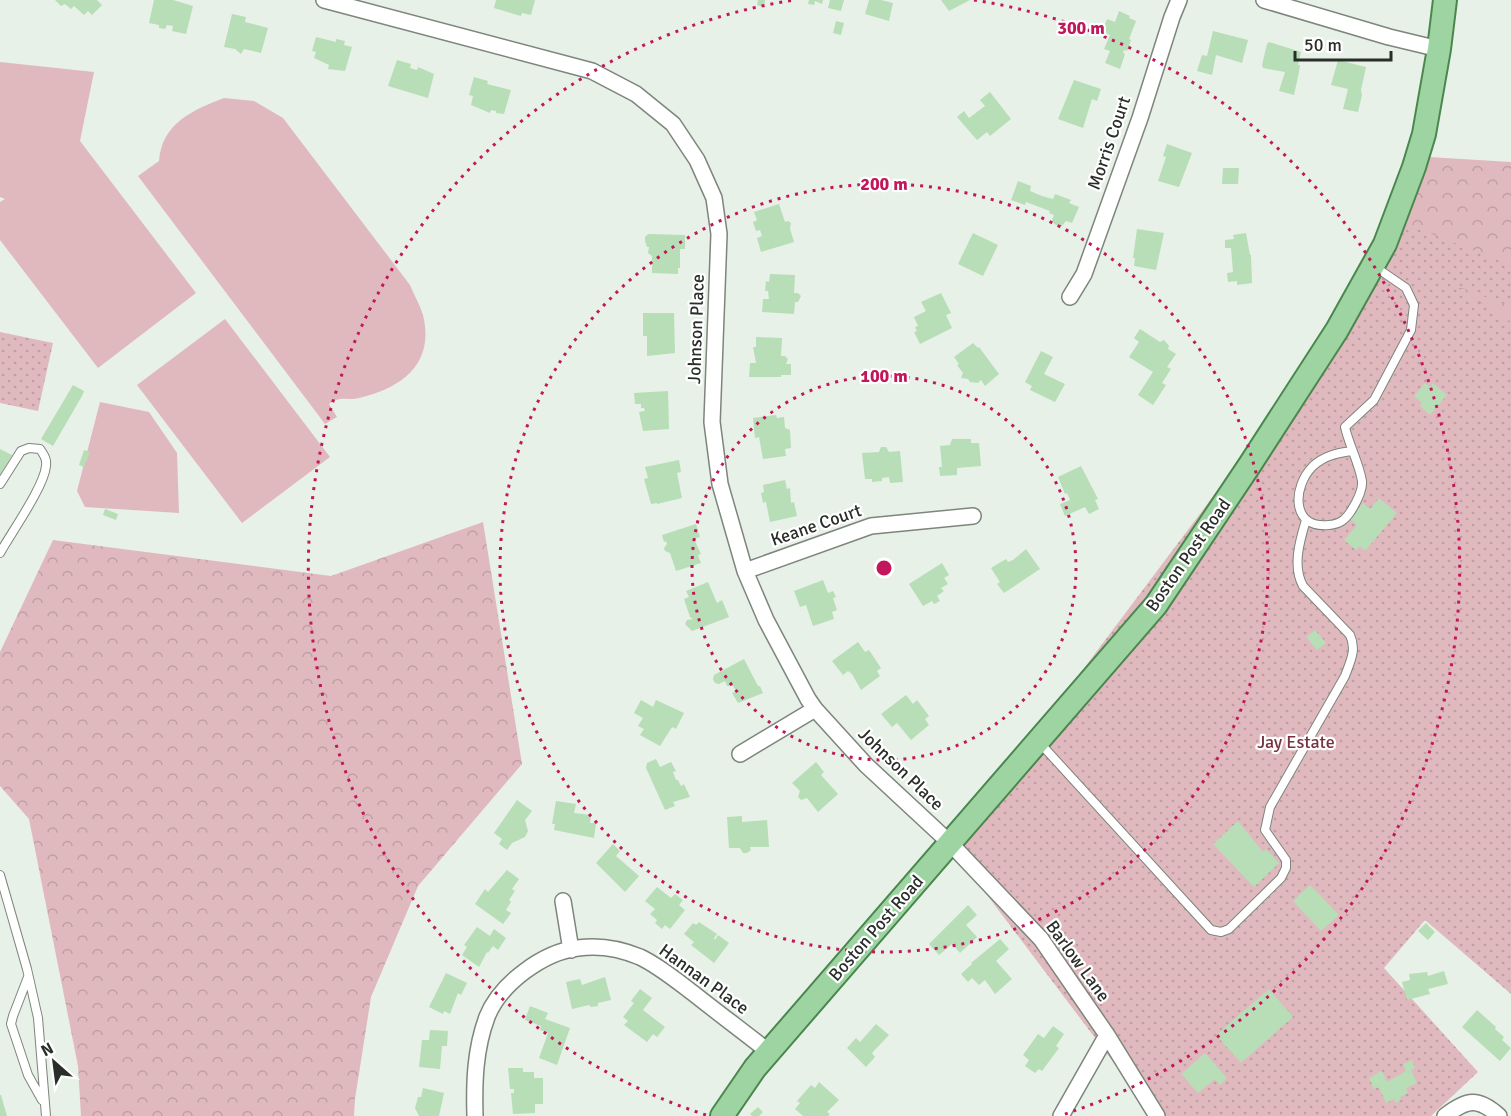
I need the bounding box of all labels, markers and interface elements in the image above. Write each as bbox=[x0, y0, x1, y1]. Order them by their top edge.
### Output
text: 300 m bbox=[1057, 17, 1105, 39]
scale bar bbox=[1295, 24, 1391, 62]
text: 50 m bbox=[1304, 34, 1342, 56]
street label: Morris Court bbox=[1083, 93, 1135, 193]
text: 200 m bbox=[860, 173, 908, 195]
street label: Johnson Place bbox=[683, 274, 709, 384]
text: 100 m bbox=[860, 365, 908, 387]
street label: Boston Post Road bbox=[1141, 494, 1235, 616]
street label: Keane Court bbox=[768, 499, 864, 551]
centre of rings bbox=[874, 558, 894, 578]
street label: Johnson Place bbox=[854, 723, 948, 815]
park label: Jay Estate bbox=[1257, 731, 1335, 753]
street label: Boston Post Road bbox=[824, 871, 928, 985]
street label: Barlow Lane bbox=[1041, 916, 1115, 1006]
street label: Hannan Place bbox=[655, 939, 753, 1019]
north arrow bbox=[24, 1032, 84, 1092]
text: N bbox=[38, 1038, 57, 1061]

